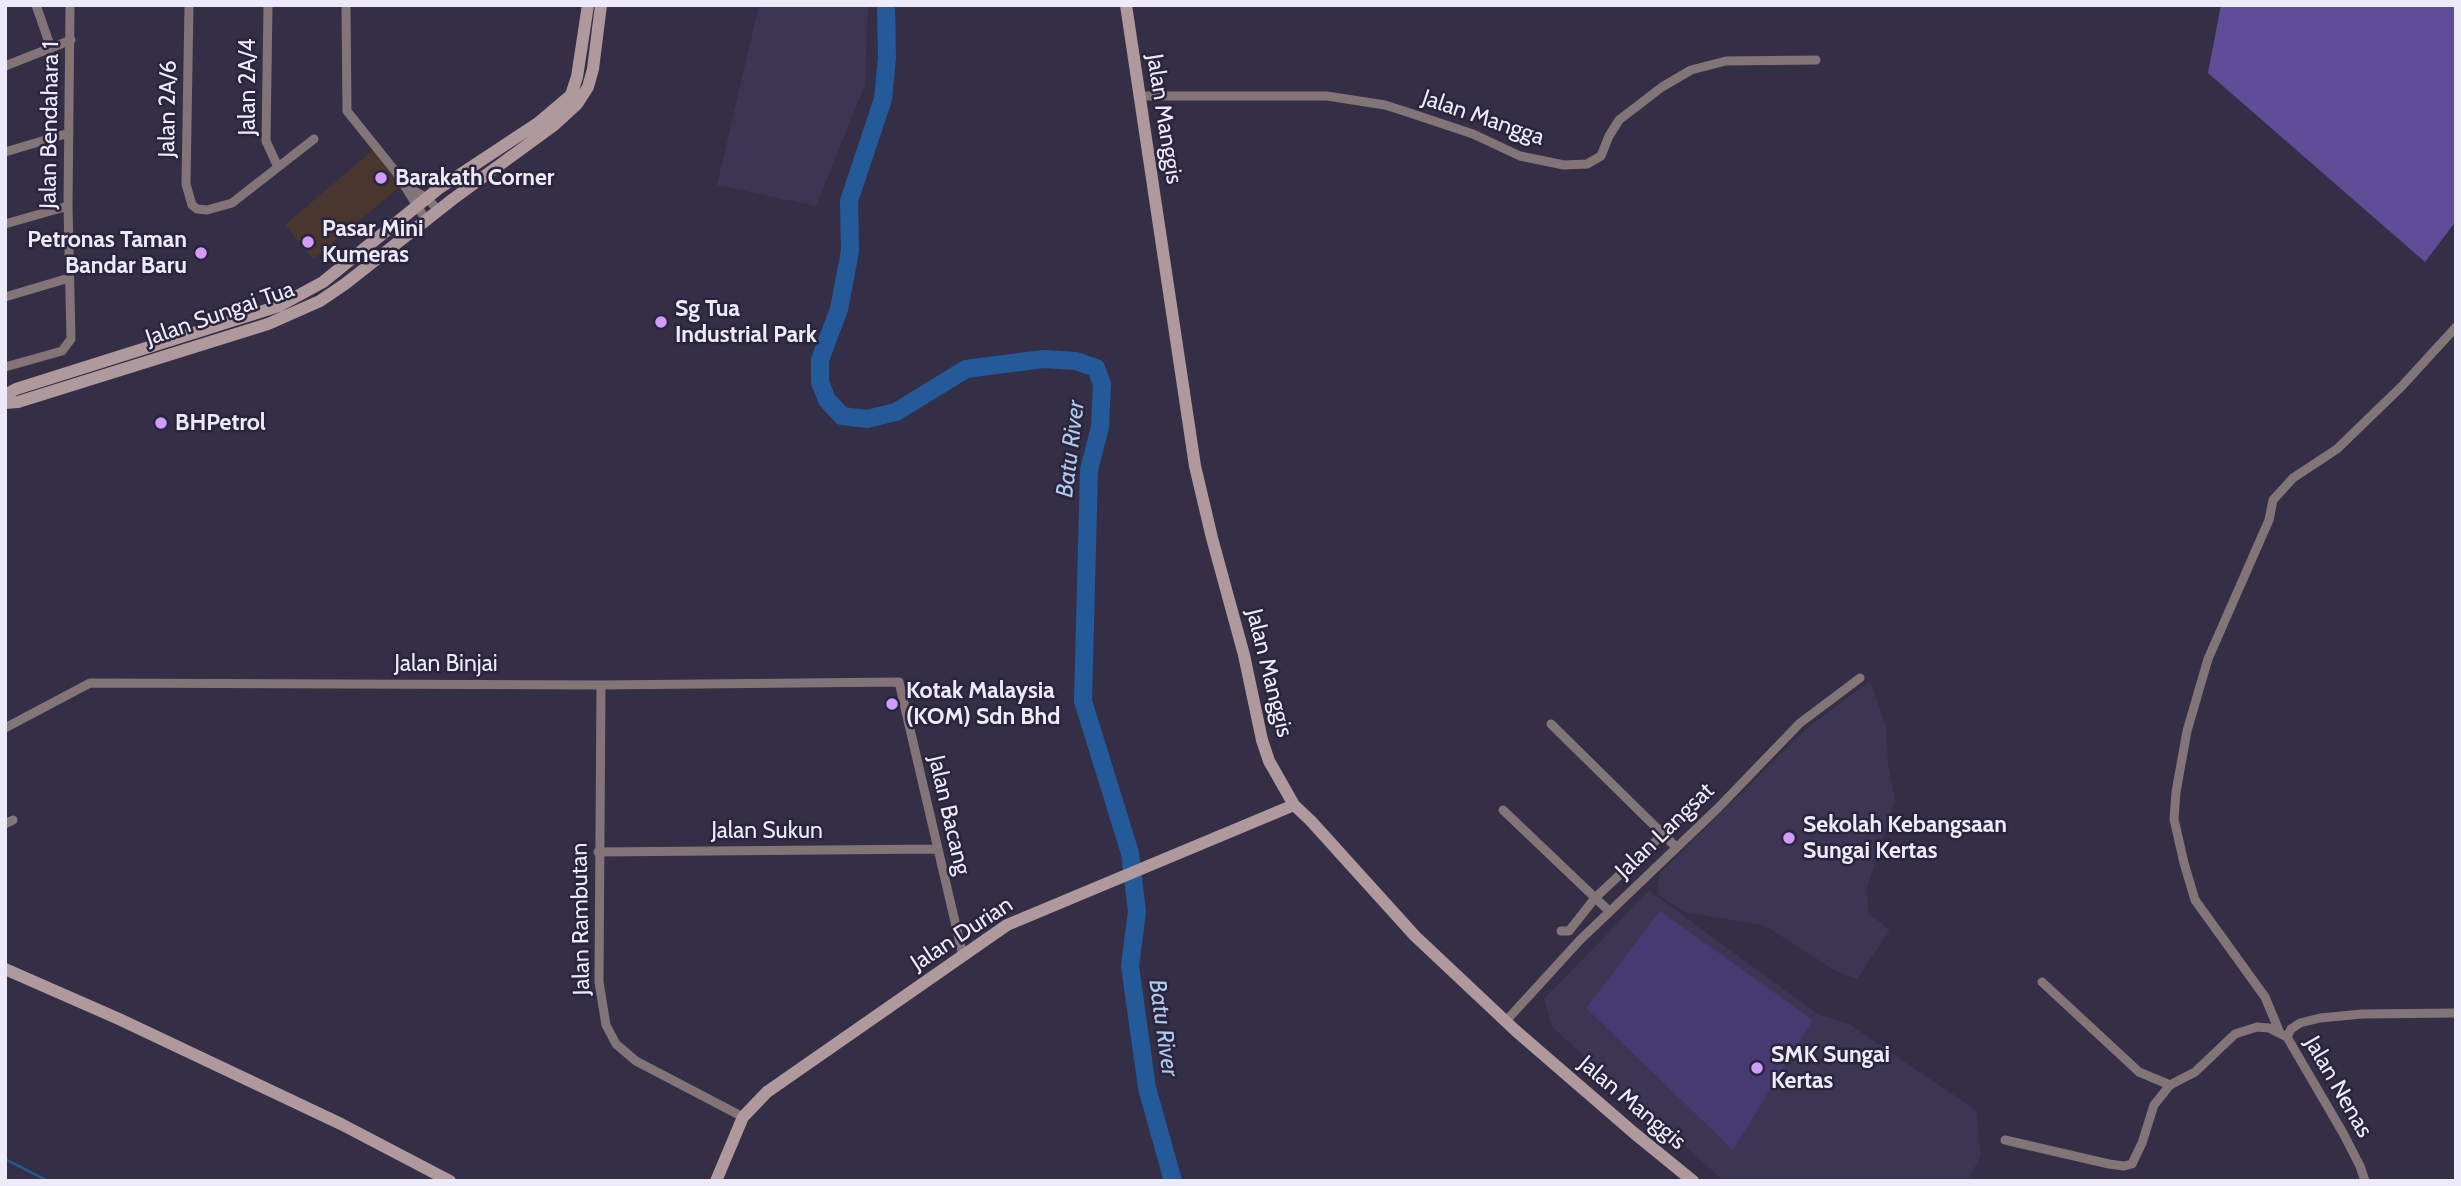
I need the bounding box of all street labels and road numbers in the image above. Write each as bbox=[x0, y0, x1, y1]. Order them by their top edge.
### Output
street label: Jalan 2A/4 bbox=[234, 38, 262, 136]
street label: Jalan Bendahara 1 bbox=[35, 41, 65, 209]
street label: Jalan Manggis bbox=[1140, 52, 1188, 186]
street label: Jalan 2A/6 bbox=[153, 60, 183, 158]
street label: Jalan Mangga bbox=[1418, 84, 1548, 152]
street label: Jalan Sungai Tua bbox=[142, 276, 298, 352]
street label: Jalan Manggis bbox=[1240, 606, 1298, 740]
street label: Jalan Binjai bbox=[394, 650, 498, 678]
street label: Jalan Bacang bbox=[922, 753, 976, 877]
street label: Jalan Langsat bbox=[1610, 777, 1720, 885]
street label: Jalan Sukun bbox=[711, 817, 823, 845]
street label: Jalan Rambutan bbox=[566, 842, 596, 996]
street label: Jalan Durian bbox=[906, 891, 1018, 977]
street label: Jalan Nenas bbox=[2298, 1031, 2378, 1143]
street label: Jalan Manggis bbox=[1573, 1050, 1691, 1156]

